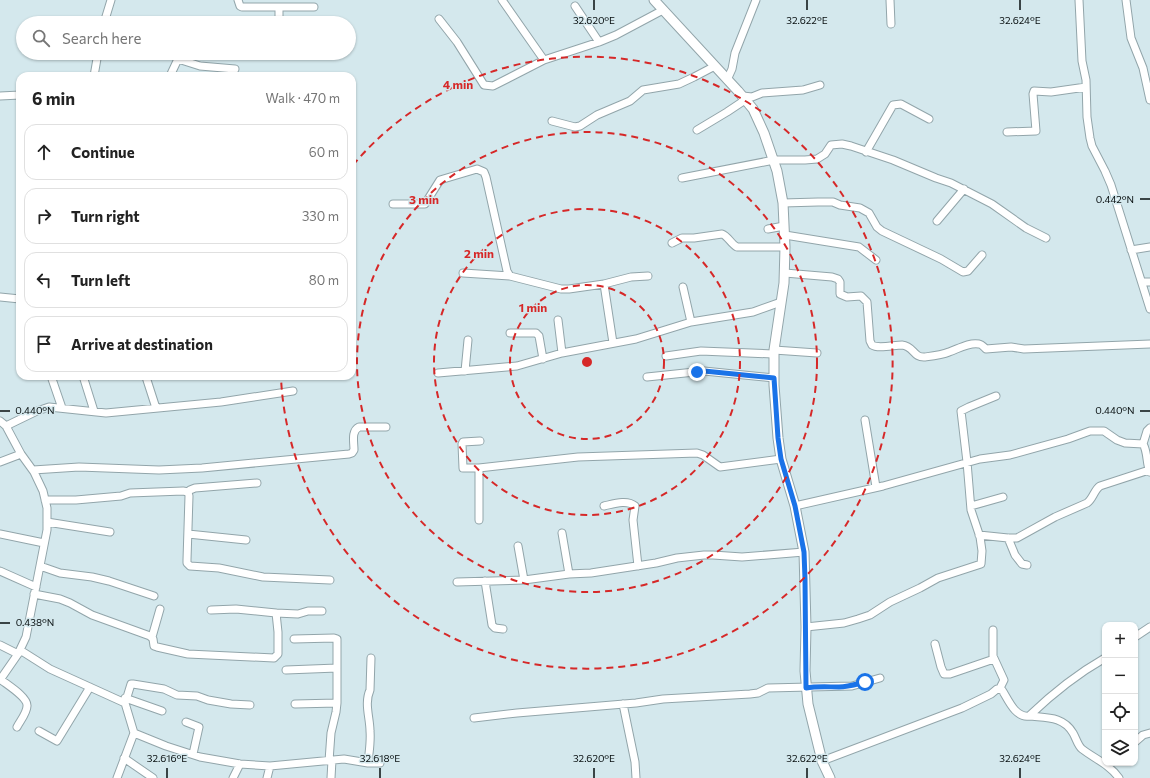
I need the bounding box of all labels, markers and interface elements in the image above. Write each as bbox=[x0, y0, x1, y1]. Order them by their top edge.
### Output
text: 32.620°E bbox=[573, 14, 615, 26]
text: 32.622°E bbox=[786, 14, 828, 26]
text: 32.624°E bbox=[999, 14, 1041, 26]
search box bbox=[16, 16, 356, 60]
icon: search bbox=[30, 27, 52, 49]
text: Search here bbox=[62, 29, 141, 47]
text: 4 min bbox=[443, 77, 473, 91]
text: 6 min bbox=[32, 88, 75, 109]
text: Walk · 470 m bbox=[266, 90, 340, 106]
icon: ahead bbox=[33, 141, 55, 163]
text: Continue bbox=[71, 143, 135, 161]
text: 60 m bbox=[309, 144, 339, 160]
text: 3 min bbox=[409, 192, 439, 206]
text: 0.442°N bbox=[1096, 193, 1134, 205]
icon: right bbox=[33, 205, 55, 227]
text: Turn right bbox=[71, 207, 140, 225]
text: 330 m bbox=[302, 208, 339, 224]
text: 2 min bbox=[464, 246, 494, 260]
icon: left bbox=[33, 269, 55, 291]
text: Turn left bbox=[71, 271, 130, 289]
text: 80 m bbox=[309, 272, 339, 288]
text: 1 min bbox=[519, 300, 547, 314]
icon: arrive bbox=[33, 333, 55, 355]
text: Arrive at destination bbox=[71, 335, 213, 353]
centre of rings bbox=[580, 355, 594, 369]
route end bbox=[688, 363, 706, 381]
text: 0.440°N bbox=[15, 404, 55, 416]
text: 0.440°N bbox=[1095, 404, 1135, 416]
text: 0.438°N bbox=[16, 616, 54, 628]
map controls bbox=[1102, 622, 1138, 766]
button: + bbox=[1102, 622, 1138, 658]
button: − bbox=[1102, 658, 1138, 694]
route start bbox=[856, 673, 874, 691]
button: locate bbox=[1102, 694, 1138, 730]
button: layers bbox=[1102, 730, 1138, 766]
text: 32.616°E bbox=[147, 752, 187, 764]
text: 32.618°E bbox=[360, 752, 400, 764]
text: 32.620°E bbox=[573, 752, 615, 764]
text: 32.622°E bbox=[786, 752, 828, 764]
text: 32.624°E bbox=[999, 752, 1041, 764]

